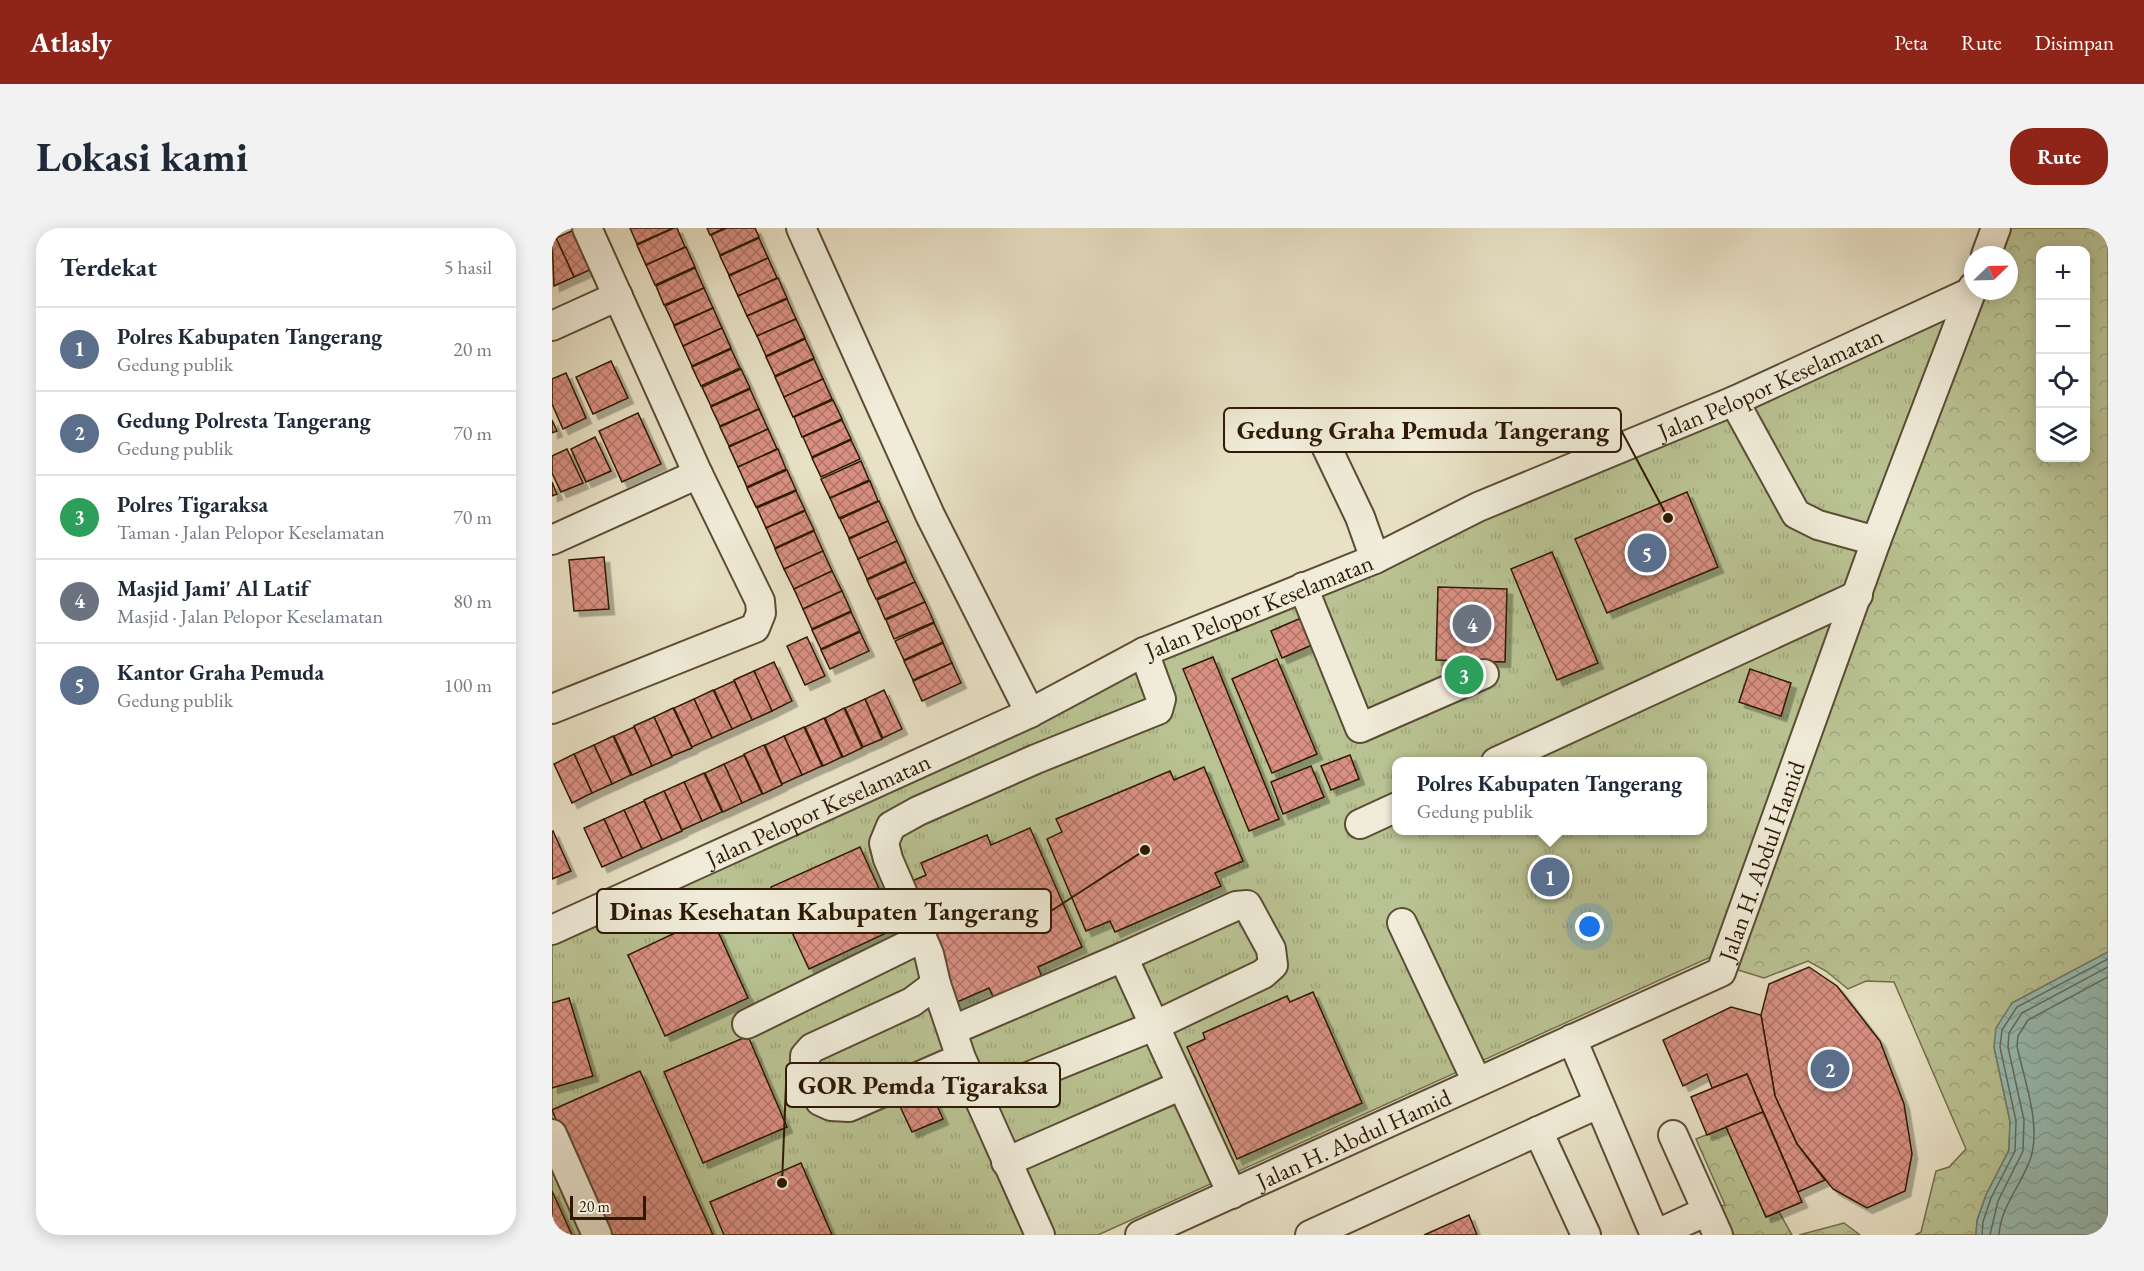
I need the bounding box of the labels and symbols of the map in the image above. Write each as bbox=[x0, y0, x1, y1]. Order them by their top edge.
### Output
north arrow bbox=[1964, 246, 2018, 300]
street label: Jalan Pelopor Keselamatan bbox=[1651, 319, 1888, 447]
callout: Gedung Graha Pemuda Tangerang bbox=[1224, 408, 1621, 452]
text: Gedung Graha Pemuda Tangerang bbox=[1237, 413, 1610, 447]
pin: 5 bbox=[1628, 530, 1666, 576]
street label: Jalan Pelopor Keselamatan bbox=[1138, 546, 1378, 666]
pin: 4 bbox=[1452, 602, 1492, 646]
pin: 3 bbox=[1444, 652, 1484, 698]
street label: Jalan Pelopor Keselamatan bbox=[699, 745, 935, 874]
street label: Jalan H. Abdul Hamid bbox=[1710, 756, 1812, 967]
pin: 1 bbox=[1530, 854, 1570, 900]
callout: Dinas Kesehatan Kabupaten Tangerang bbox=[597, 889, 1051, 933]
text: Dinas Kesehatan Kabupaten Tangerang bbox=[609, 894, 1040, 928]
your location bbox=[1575, 912, 1604, 941]
pin: 2 bbox=[1810, 1046, 1850, 1092]
callout: GOR Pemda Tigaraksa bbox=[786, 1063, 1060, 1107]
text: GOR Pemda Tigaraksa bbox=[798, 1068, 1049, 1102]
street label: Jalan H. Abdul Hamid bbox=[1249, 1081, 1456, 1197]
scale bar bbox=[570, 1193, 646, 1220]

